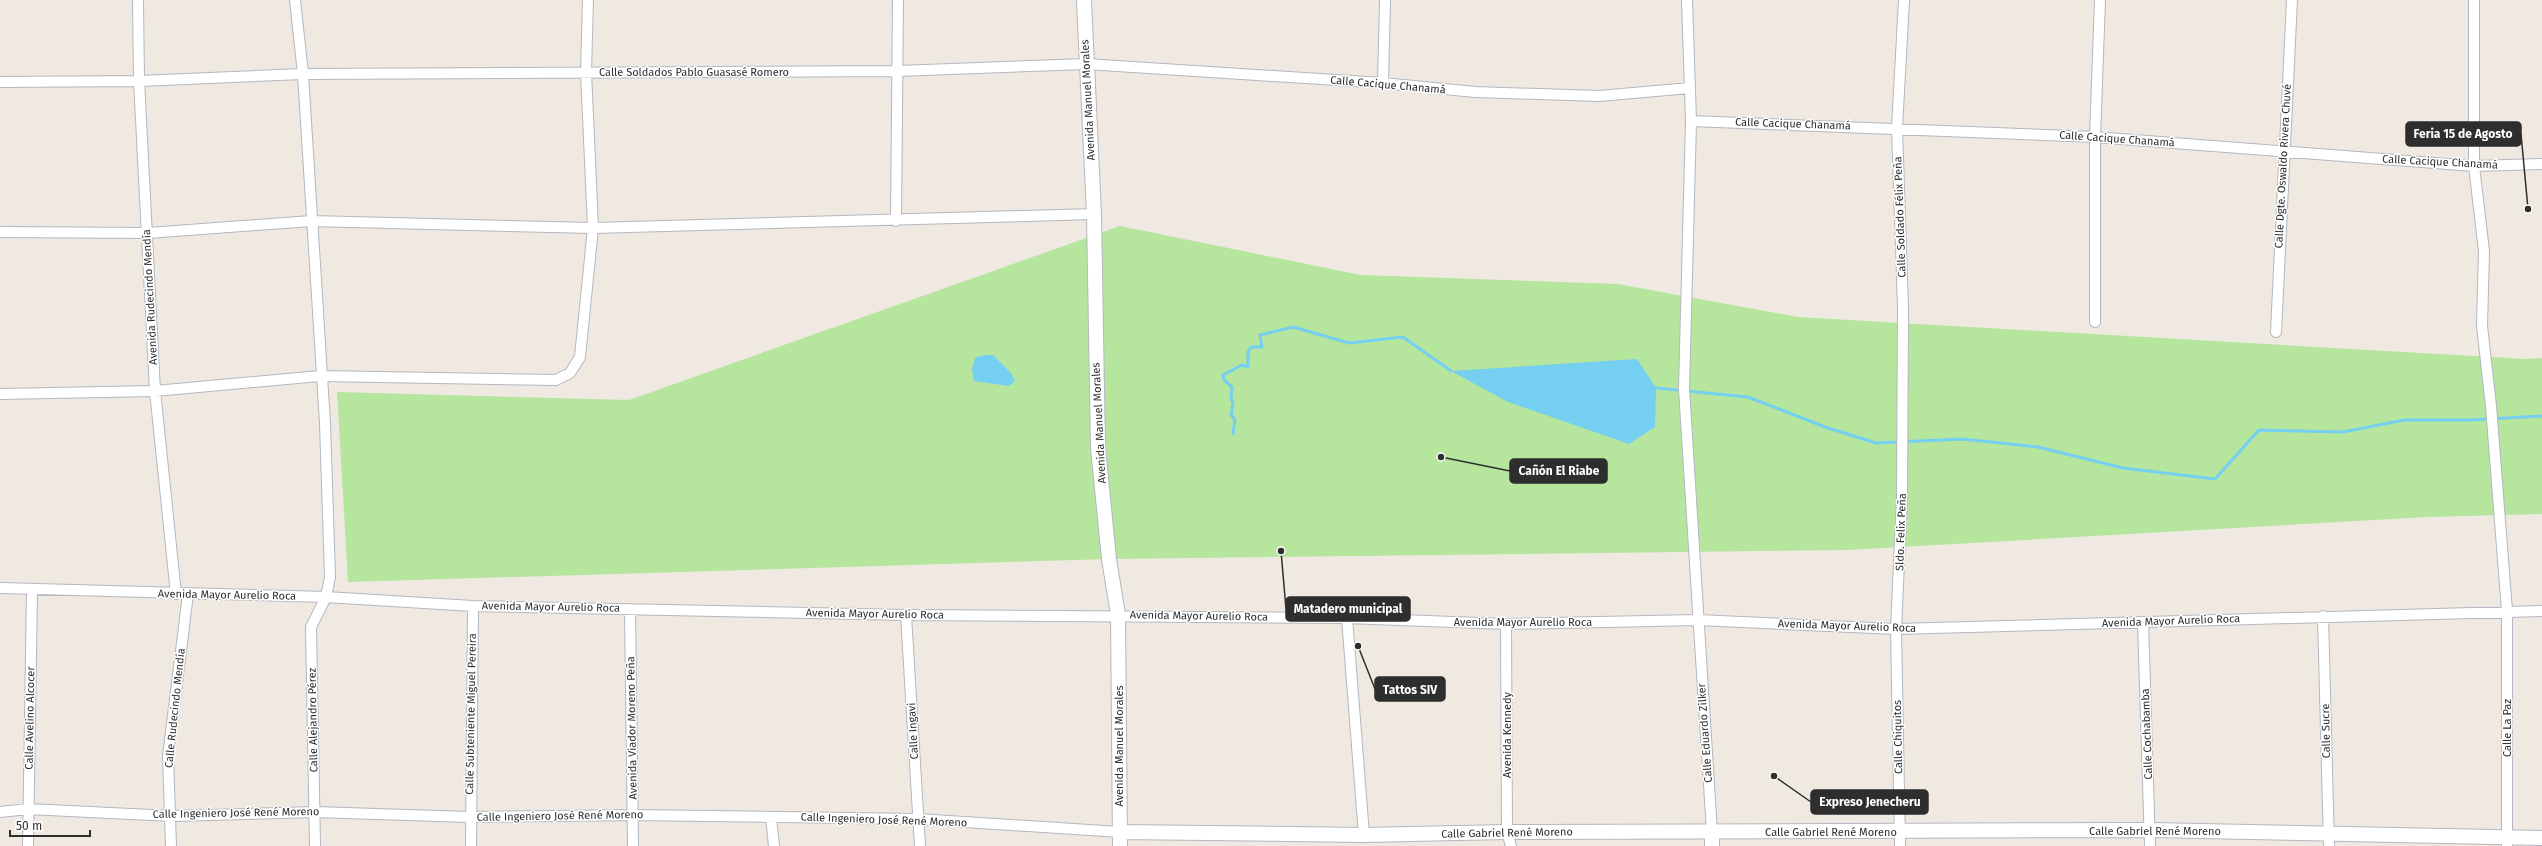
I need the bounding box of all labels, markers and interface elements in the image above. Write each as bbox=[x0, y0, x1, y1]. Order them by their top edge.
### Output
street label: Avenida Manuel Morales bbox=[1078, 39, 1098, 161]
street label: Calle Soldados Pablo Guasasé Romero bbox=[599, 66, 789, 79]
street label: Calle Cacique Chanamá bbox=[1330, 73, 1446, 97]
street label: Calle Dgte. Oswaldo Rivera Chuvé bbox=[2272, 83, 2294, 249]
street label: Calle Cacique Chanamá bbox=[1735, 115, 1851, 133]
callout: Feria 15 de Agosto bbox=[2406, 122, 2521, 146]
text: Feria 15 de Agosto bbox=[2414, 127, 2512, 141]
street label: Calle Cacique Chanamá bbox=[2059, 128, 2175, 150]
street label: Calle Cacique Chanamá bbox=[2382, 152, 2498, 172]
street label: Calle Soldado Félix Peña bbox=[1891, 156, 1909, 278]
street label: Avenida Rudecindo Mendía bbox=[140, 229, 160, 365]
street label: Avenida Manuel Morales bbox=[1089, 362, 1109, 484]
callout: Cañón El Riabe bbox=[1510, 459, 1607, 483]
text: Cañón El Riabe bbox=[1519, 464, 1600, 478]
street label: Sldo. Felix Peña bbox=[1893, 493, 1909, 571]
street label: Avenida Mayor Aurelio Roca bbox=[158, 587, 296, 603]
callout: Matadero municipal bbox=[1286, 597, 1410, 621]
street label: Avenida Mayor Aurelio Roca bbox=[482, 599, 620, 615]
text: Matadero municipal bbox=[1294, 602, 1403, 616]
street label: Avenida Mayor Aurelio Roca bbox=[806, 606, 944, 622]
street label: Avenida Mayor Aurelio Roca bbox=[1130, 608, 1268, 624]
street label: Avenida Mayor Aurelio Roca bbox=[2102, 612, 2240, 630]
street label: Avenida Mayor Aurelio Roca bbox=[1454, 616, 1592, 629]
street label: Avenida Mayor Aurelio Roca bbox=[1778, 617, 1916, 635]
street label: Calle Subteniente Miguel Pereira bbox=[463, 633, 479, 795]
street label: Calle Rudecindo Mendía bbox=[162, 647, 188, 769]
street label: Avenida Viador Moreno Peña bbox=[624, 656, 640, 800]
street label: Calle Avelino Alcocer bbox=[23, 666, 37, 770]
street label: Calle Alejandro Pérez bbox=[306, 667, 320, 772]
callout: Tattos SIV bbox=[1375, 677, 1445, 701]
street label: Calle Eduardo Zilker bbox=[1695, 682, 1715, 783]
text: Tattos SIV bbox=[1383, 683, 1438, 697]
street label: Avenida Manuel Morales bbox=[1113, 685, 1126, 807]
street label: Calle Cochabamba bbox=[2139, 688, 2155, 780]
street label: Avenida Kennedy bbox=[1501, 691, 1514, 778]
street label: Calle La Paz bbox=[2501, 699, 2514, 757]
street label: Calle Chiquitos bbox=[1891, 700, 1905, 774]
street label: Calle Ingavi bbox=[905, 702, 921, 760]
street label: Calle Sucre bbox=[2319, 703, 2333, 759]
callout: Expreso Jenecheru bbox=[1811, 790, 1928, 814]
text: Expreso Jenecheru bbox=[1819, 795, 1921, 809]
street label: Calle Ingeniero José René Moreno bbox=[153, 805, 319, 821]
street label: Calle Ingeniero José René Moreno bbox=[477, 808, 643, 824]
street label: Calle Ingeniero José René Moreno bbox=[800, 811, 968, 829]
scale bar bbox=[10, 812, 90, 838]
text: 50 m bbox=[16, 819, 42, 833]
street label: Calle Gabriel René Moreno bbox=[1441, 825, 1573, 841]
street label: Calle Gabriel René Moreno bbox=[2089, 825, 2221, 838]
street label: Calle Gabriel René Moreno bbox=[1765, 826, 1897, 839]

